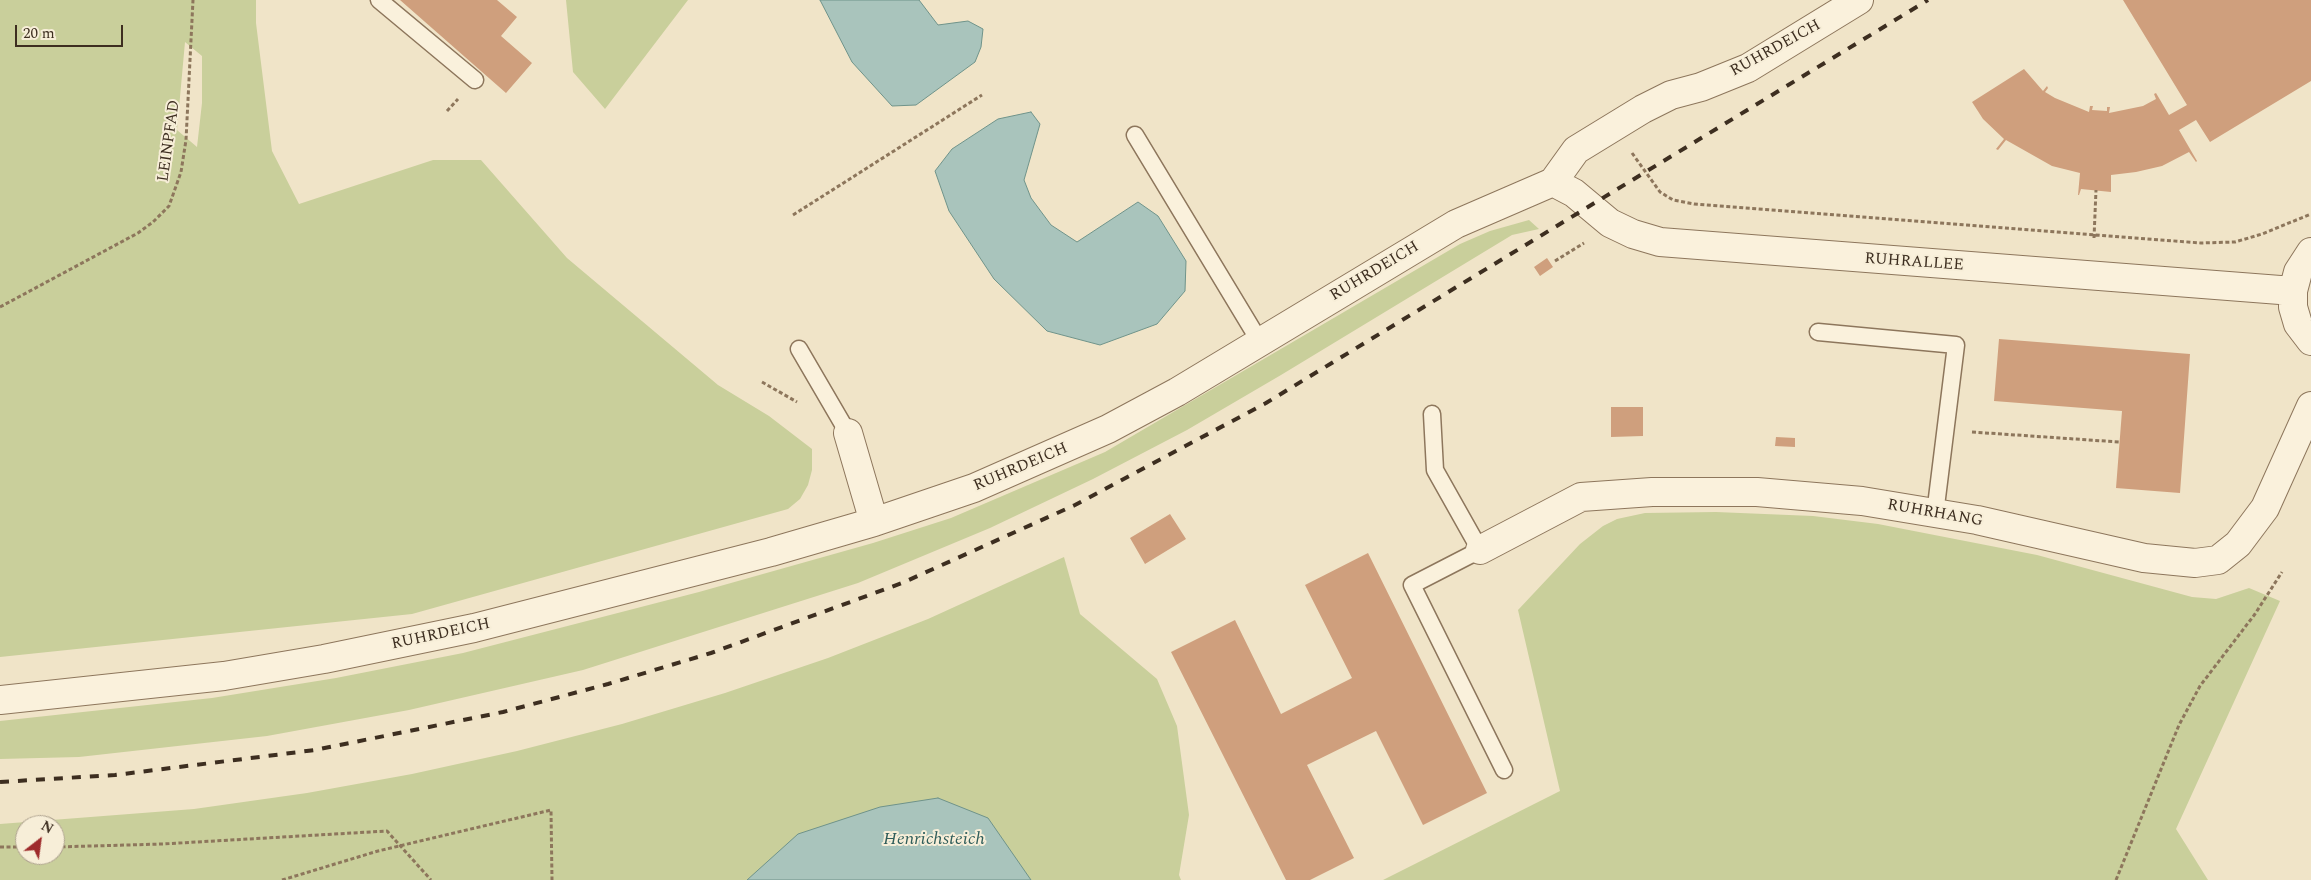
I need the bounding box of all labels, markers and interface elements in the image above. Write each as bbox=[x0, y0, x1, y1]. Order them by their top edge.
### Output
scale bar bbox=[18, 15, 125, 47]
street label: RUHRDEICH bbox=[1727, 16, 1825, 82]
text: 20 m bbox=[23, 22, 55, 45]
street label: LEINPFAD bbox=[155, 99, 185, 183]
street label: RUHRDEICH bbox=[1327, 238, 1423, 306]
street label: RUHRALLEE bbox=[1864, 250, 1964, 276]
street label: RUHRDEICH bbox=[971, 440, 1071, 496]
street label: RUHRHANG bbox=[1886, 496, 1984, 532]
street label: RUHRDEICH bbox=[390, 615, 492, 655]
north arrow bbox=[15, 815, 65, 865]
text: N bbox=[37, 815, 57, 839]
water label: Henrichsteich bbox=[883, 829, 985, 851]

